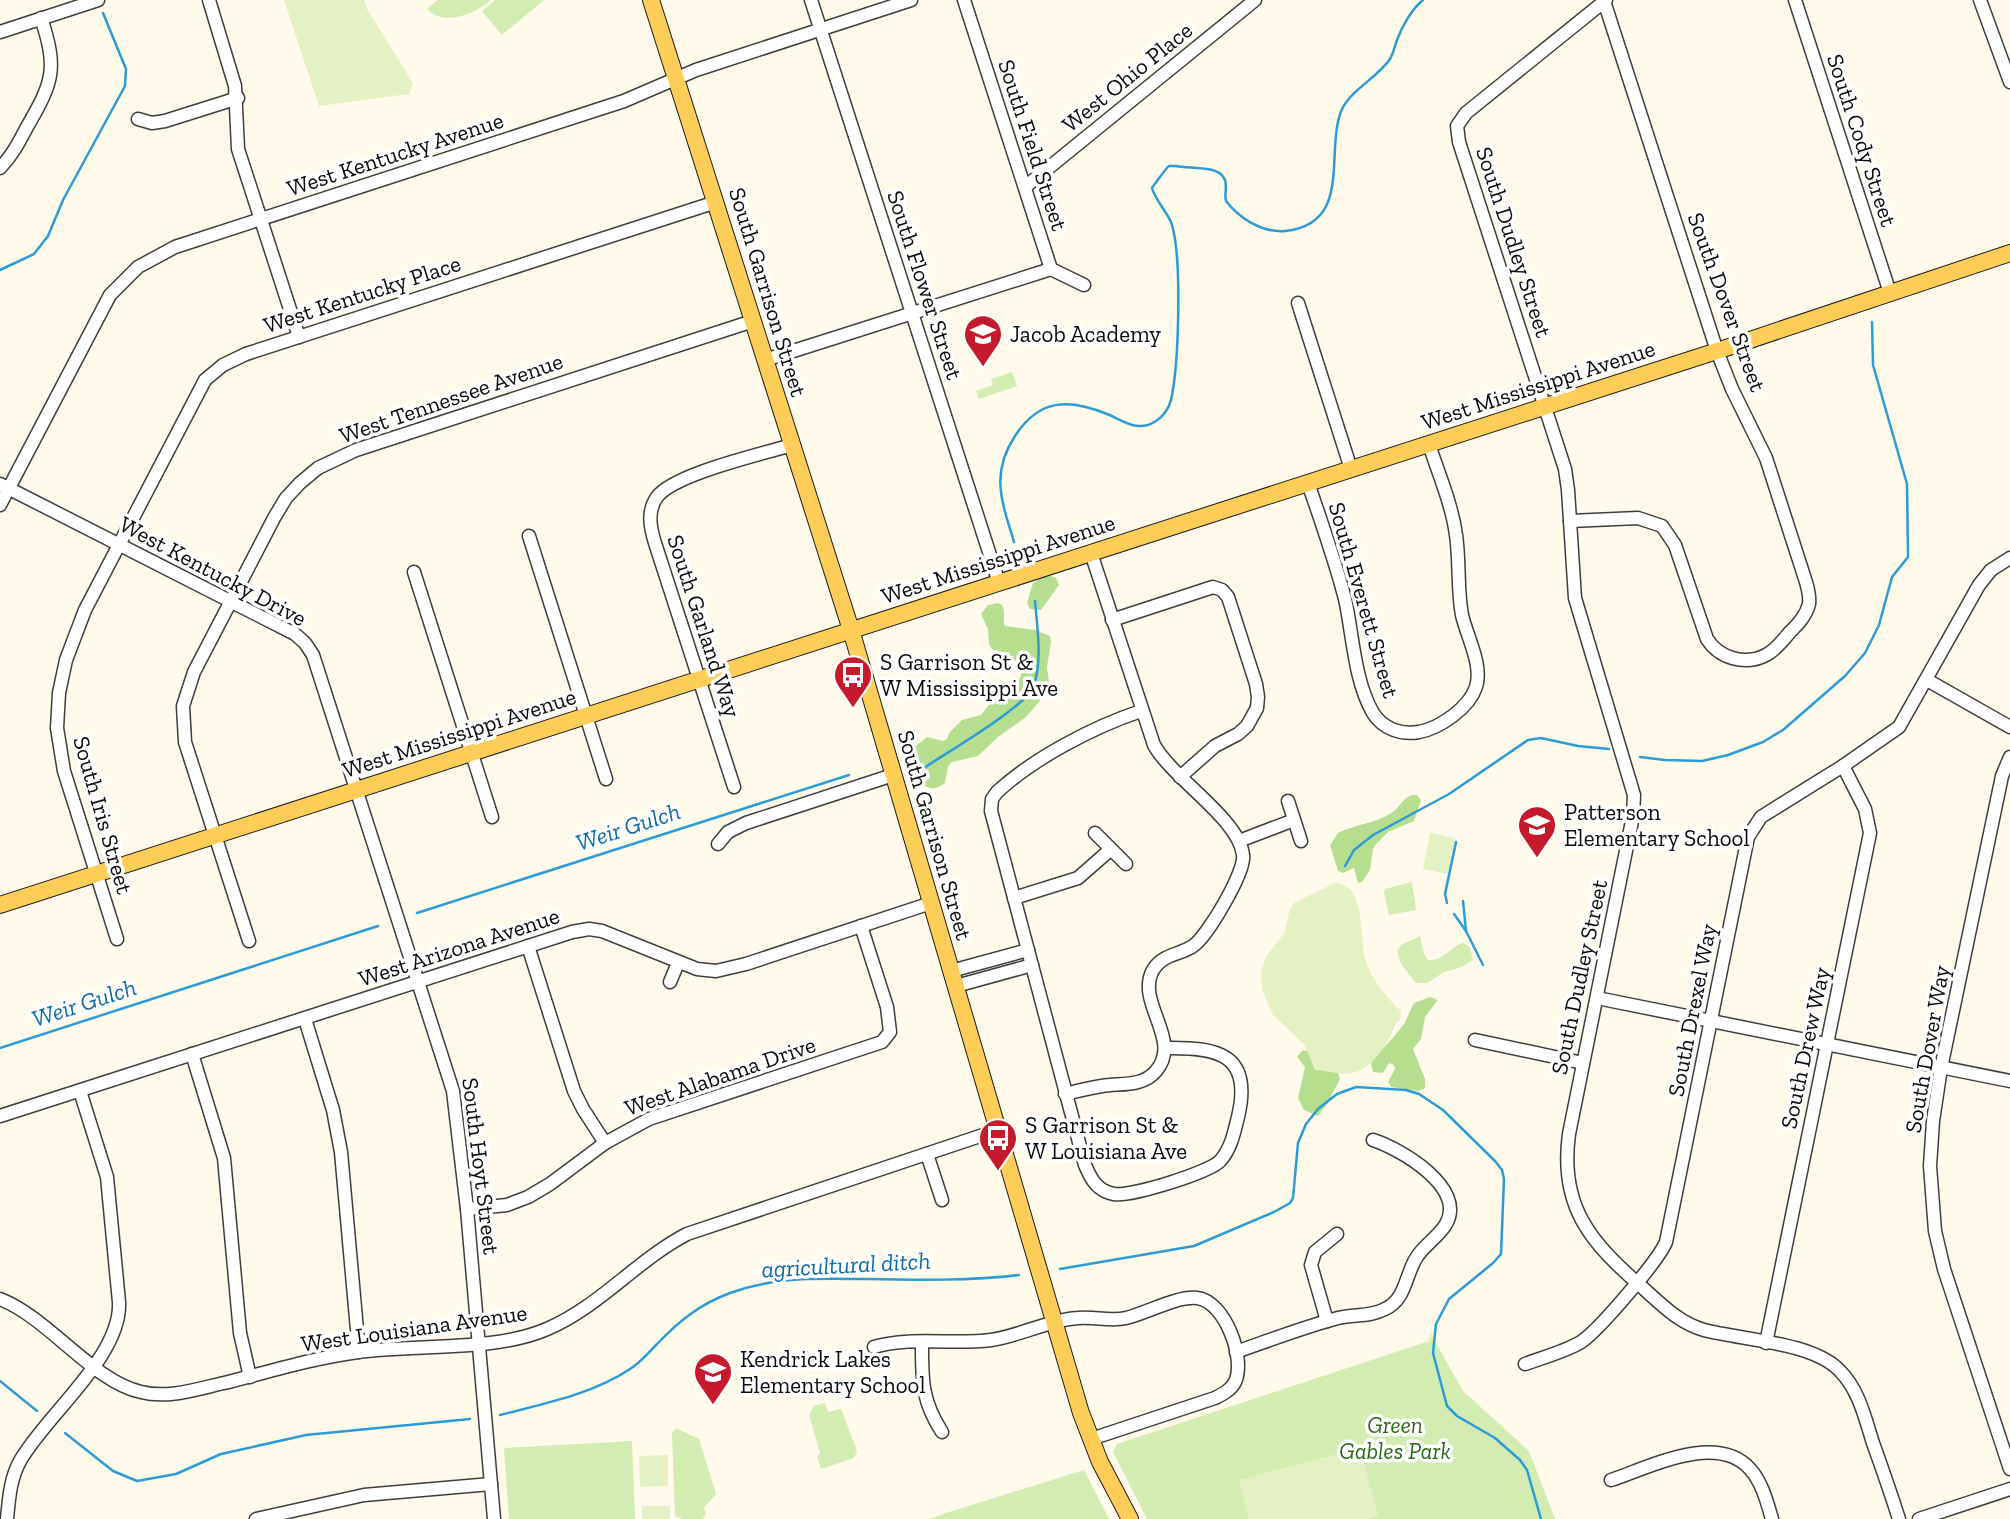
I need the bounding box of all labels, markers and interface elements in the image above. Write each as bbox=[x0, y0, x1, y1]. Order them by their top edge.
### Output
street label: West Ohio Place bbox=[1056, 16, 1198, 138]
street label: South Cody Street bbox=[1821, 50, 1903, 230]
street label: South Field Street bbox=[992, 56, 1074, 234]
street label: West Kentucky Avenue bbox=[283, 106, 507, 202]
street label: South Dudley Street bbox=[1470, 143, 1558, 341]
street label: South Garrison Street bbox=[723, 184, 813, 400]
street label: South Flower Street bbox=[881, 187, 969, 384]
street label: South Dover Street bbox=[1682, 209, 1773, 396]
street label: West Kentucky Place bbox=[260, 249, 464, 339]
school or university icon: Jacob Academy bbox=[962, 313, 1004, 368]
place label: Jacob Academy bbox=[1010, 320, 1161, 348]
street label: West Mississippi Avenue bbox=[1418, 334, 1658, 436]
street label: West Tennessee Avenue bbox=[336, 347, 566, 449]
street label: South Everett Street bbox=[1323, 499, 1405, 702]
street label: West Mississippi Avenue bbox=[878, 508, 1118, 610]
street label: West Kentucky Drive bbox=[115, 510, 311, 632]
street label: South Garland Way bbox=[661, 531, 747, 721]
place label: S Garrison St & W Mississippi Ave bbox=[880, 648, 1058, 702]
bus stop icon: S Garrison St & W Mississippi Ave bbox=[832, 654, 874, 709]
street label: West Mississippi Avenue bbox=[339, 682, 579, 784]
street label: South Garrison Street bbox=[892, 727, 978, 944]
street label: South Iris Street bbox=[67, 733, 139, 898]
water label: Weir Gulch bbox=[572, 796, 684, 857]
place label: Patterson Elementary School bbox=[1564, 798, 1750, 852]
school or university icon: Patterson Elementary School bbox=[1516, 804, 1558, 859]
street label: South Dudley Street bbox=[1545, 876, 1613, 1077]
street label: West Arizona Avenue bbox=[355, 901, 563, 993]
street label: South Drexel Way bbox=[1662, 921, 1723, 1099]
street label: South Dover Way bbox=[1898, 963, 1956, 1135]
street label: South Drew Way bbox=[1774, 965, 1836, 1131]
water label: Weir Gulch bbox=[28, 972, 140, 1033]
street label: West Alabama Drive bbox=[621, 1030, 819, 1122]
street label: South Hoyt Street bbox=[456, 1076, 506, 1256]
place label: S Garrison St & W Louisiana Ave bbox=[1025, 1111, 1187, 1165]
bus stop icon: S Garrison St & W Louisiana Ave bbox=[977, 1117, 1019, 1172]
water label: agricultural ditch bbox=[761, 1246, 931, 1283]
street label: West Louisiana Avenue bbox=[299, 1298, 529, 1358]
place label: Kendrick Lakes Elementary School bbox=[740, 1345, 926, 1399]
school or university icon: Kendrick Lakes Elementary School bbox=[692, 1351, 734, 1406]
park label: Green Gables Park bbox=[1339, 1411, 1451, 1465]

